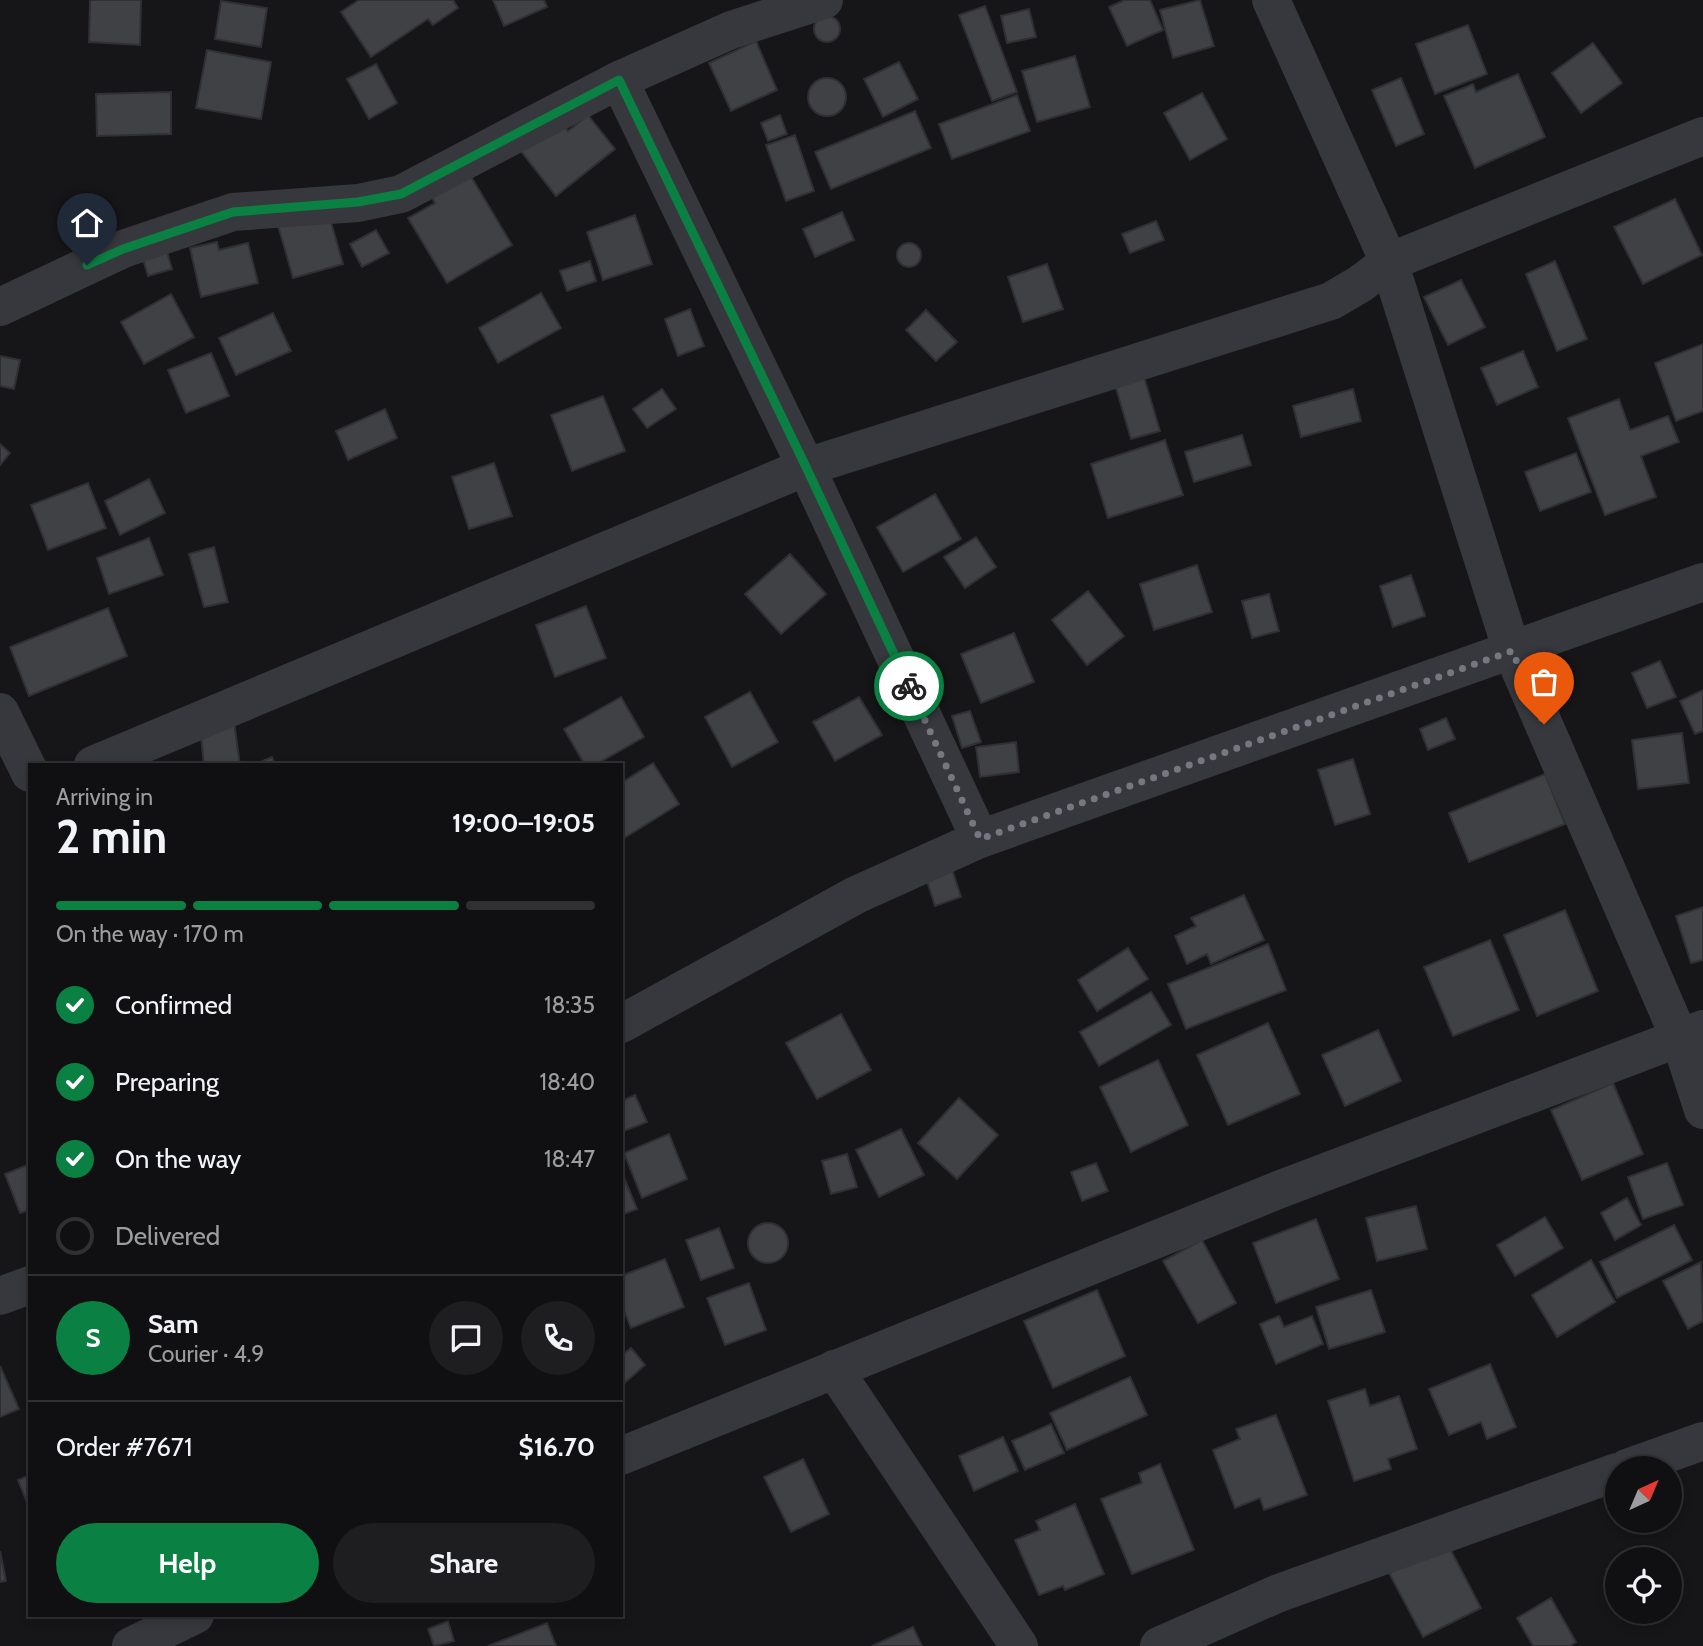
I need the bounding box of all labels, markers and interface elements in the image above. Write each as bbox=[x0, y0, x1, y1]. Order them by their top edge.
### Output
pin bbox=[57, 193, 117, 265]
icon: home bbox=[68, 204, 106, 242]
courier bbox=[874, 651, 944, 721]
pin bbox=[1514, 652, 1574, 724]
icon: bag bbox=[1525, 663, 1563, 701]
icon: bike bbox=[890, 667, 928, 705]
text: Arriving in bbox=[56, 783, 153, 811]
text: 19:00–19:05 bbox=[452, 807, 595, 839]
text: 2 min bbox=[56, 809, 167, 865]
text: On the way · 170 m bbox=[56, 920, 244, 948]
icon: check bbox=[56, 986, 94, 1024]
text: Confirmed bbox=[115, 989, 232, 1021]
text: 18:35 bbox=[544, 991, 595, 1019]
icon: check bbox=[56, 1063, 94, 1101]
text: Preparing bbox=[115, 1066, 219, 1098]
text: 18:40 bbox=[539, 1068, 595, 1096]
icon: check bbox=[56, 1140, 94, 1178]
text: On the way bbox=[115, 1143, 241, 1175]
text: 18:47 bbox=[544, 1145, 595, 1173]
text: Delivered bbox=[115, 1220, 220, 1252]
button: chat bbox=[429, 1301, 503, 1375]
button: phone bbox=[521, 1301, 595, 1375]
text: Sam bbox=[148, 1308, 199, 1340]
text: S bbox=[85, 1322, 101, 1354]
text: Courier · 4.9 bbox=[148, 1340, 264, 1368]
text: Order #7671 bbox=[56, 1431, 192, 1463]
text: $16.70 bbox=[519, 1431, 595, 1463]
north arrow bbox=[1605, 1456, 1682, 1533]
map controls bbox=[1605, 1456, 1682, 1624]
button: Help bbox=[56, 1523, 319, 1603]
button: Share bbox=[333, 1523, 595, 1603]
button: locate bbox=[1605, 1547, 1682, 1624]

